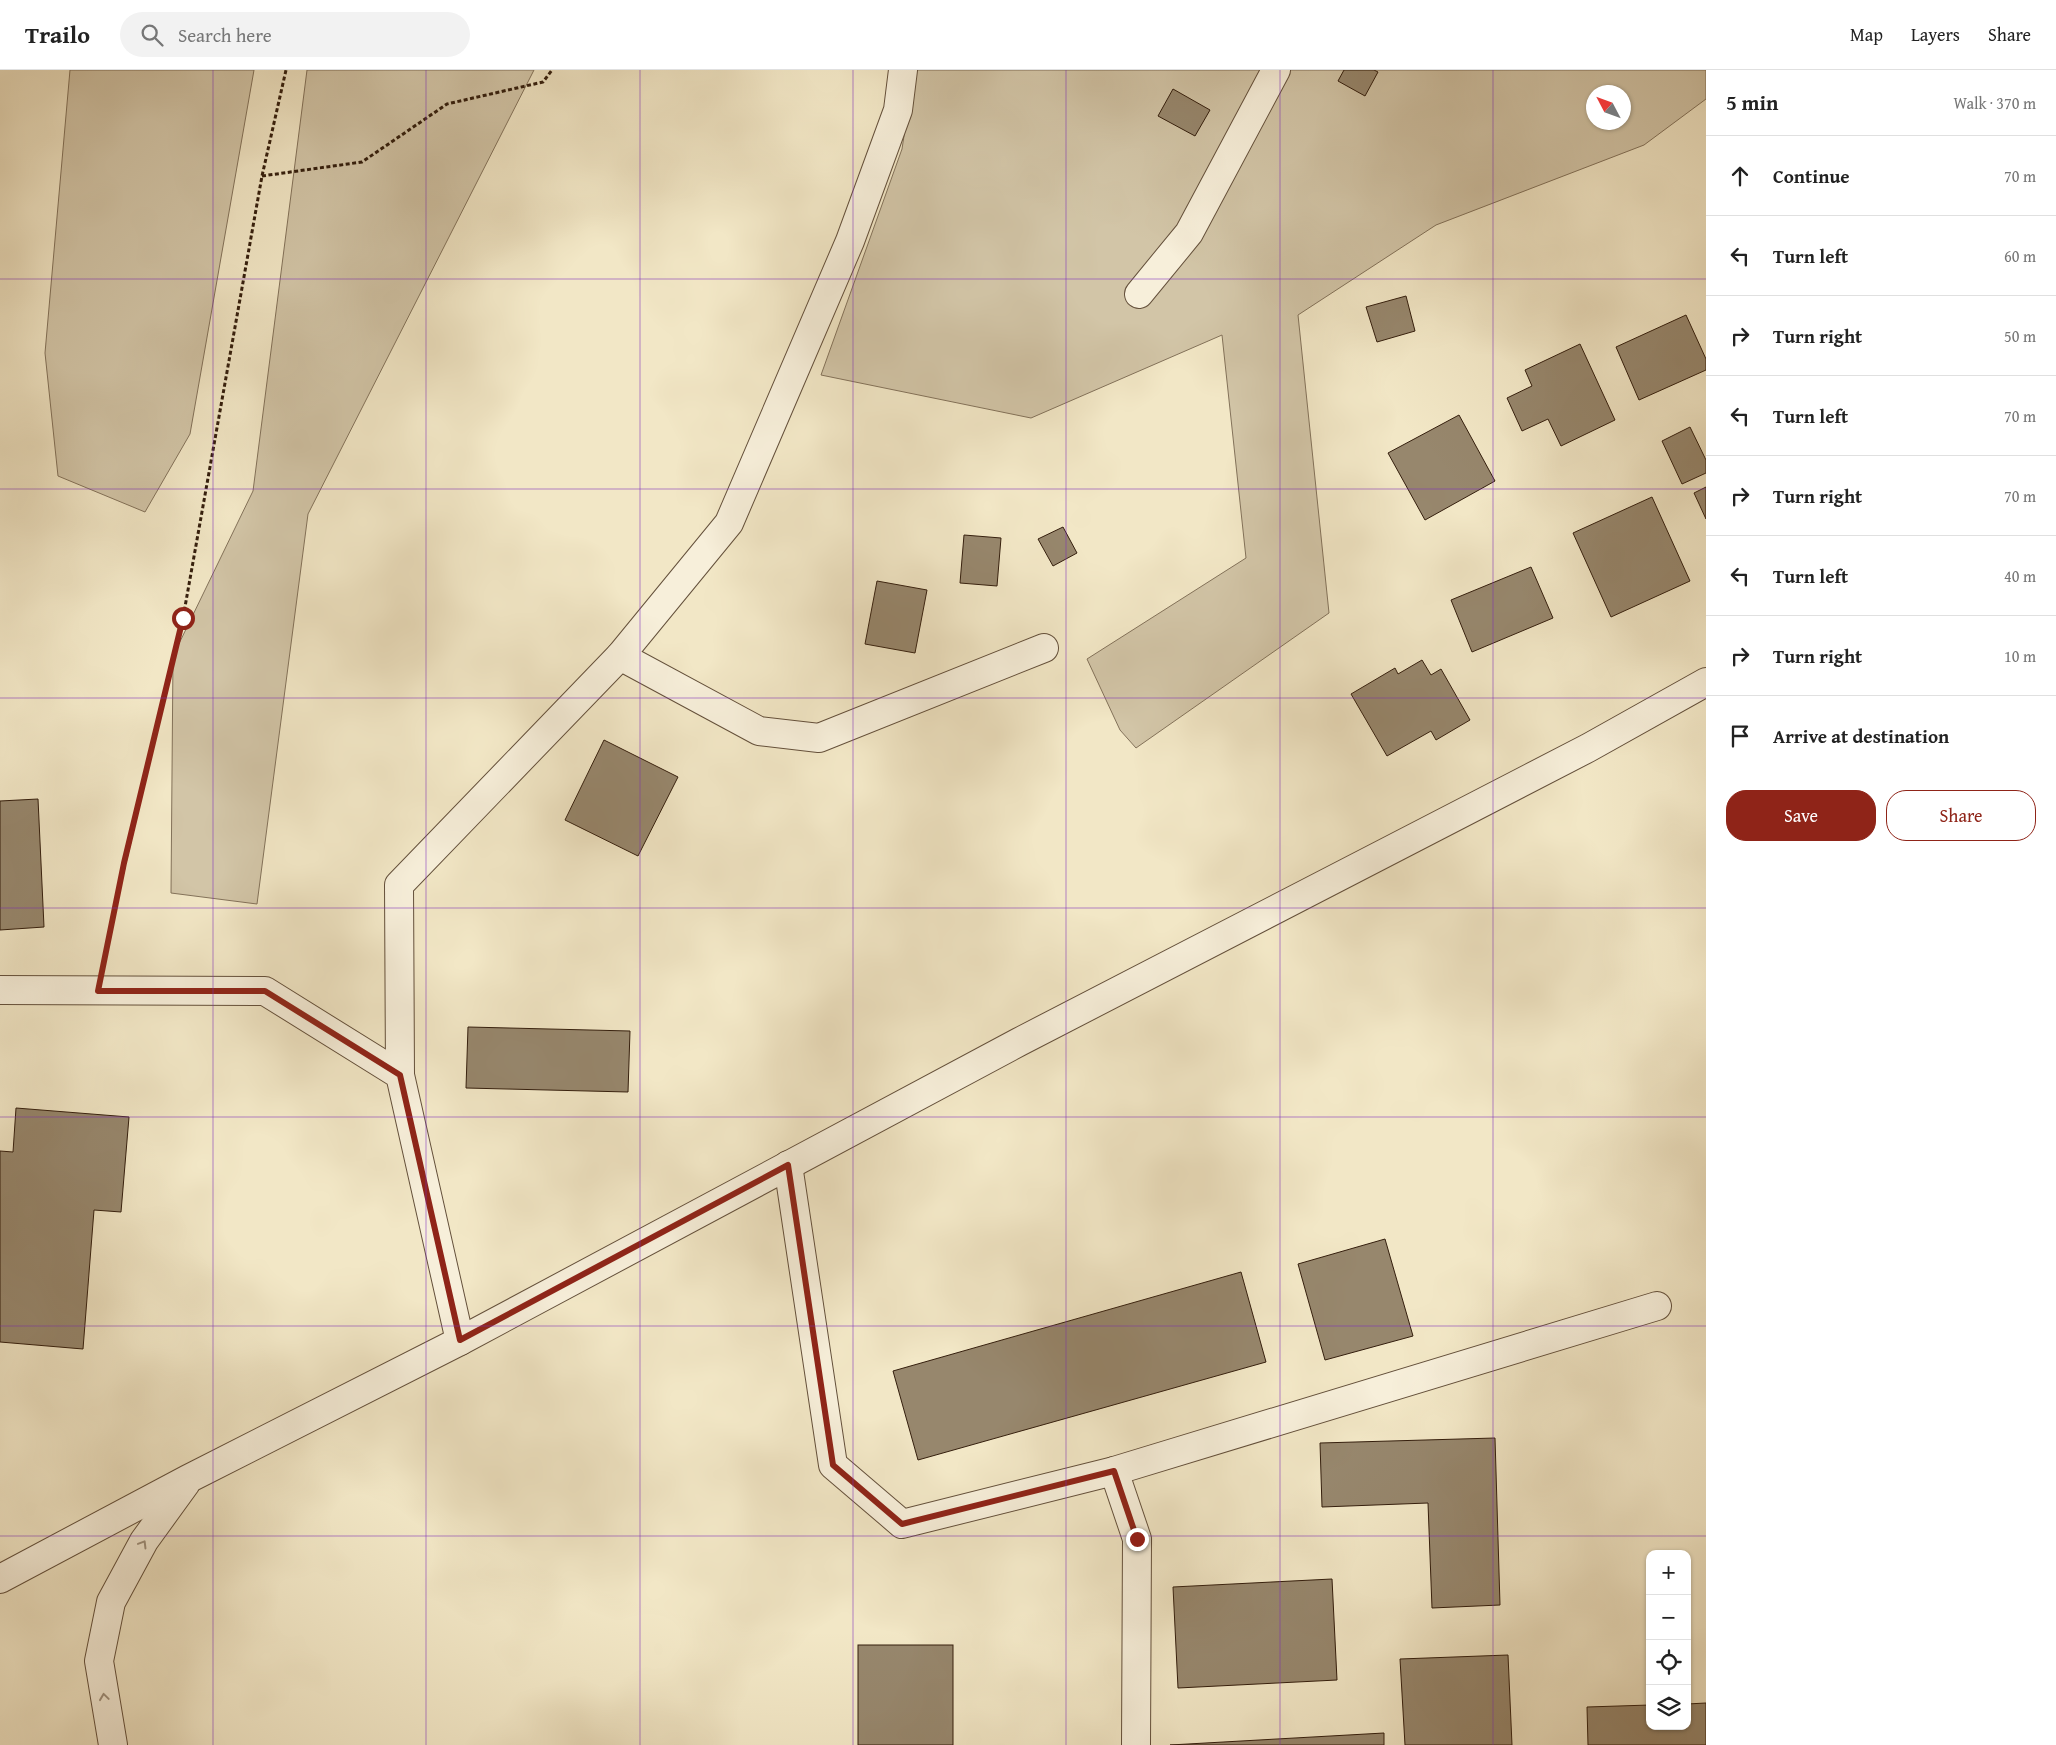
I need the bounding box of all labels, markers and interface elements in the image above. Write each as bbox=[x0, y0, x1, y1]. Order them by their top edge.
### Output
search box bbox=[120, 12, 470, 57]
text: Trailo bbox=[25, 17, 90, 52]
icon: search bbox=[138, 21, 166, 49]
text: Search here bbox=[178, 21, 272, 49]
text: Map bbox=[1850, 21, 1883, 48]
text: Layers bbox=[1911, 21, 1960, 48]
text: Share bbox=[1988, 21, 2031, 48]
north arrow bbox=[1586, 85, 1631, 130]
text: 5 min bbox=[1726, 87, 1778, 118]
text: Walk · 370 m bbox=[1953, 91, 2036, 115]
icon: ahead bbox=[1726, 162, 1754, 190]
text: Continue bbox=[1773, 162, 1850, 190]
text: 70 m bbox=[2004, 164, 2036, 188]
icon: left bbox=[1726, 242, 1754, 270]
text: Turn left bbox=[1773, 242, 1848, 270]
text: 60 m bbox=[2004, 244, 2036, 268]
icon: right bbox=[1726, 322, 1754, 350]
text: Turn right bbox=[1773, 322, 1862, 350]
text: 50 m bbox=[2004, 324, 2036, 348]
icon: left bbox=[1726, 402, 1754, 430]
text: Turn left bbox=[1773, 402, 1848, 430]
text: 70 m bbox=[2004, 404, 2036, 428]
icon: right bbox=[1726, 482, 1754, 510]
text: Turn right bbox=[1773, 482, 1862, 510]
text: 70 m bbox=[2004, 484, 2036, 508]
icon: left bbox=[1726, 562, 1754, 590]
text: Turn left bbox=[1773, 562, 1848, 590]
text: 40 m bbox=[2004, 564, 2036, 588]
route start bbox=[172, 607, 195, 630]
icon: right bbox=[1726, 642, 1754, 670]
text: Turn right bbox=[1773, 642, 1862, 670]
text: 10 m bbox=[2004, 644, 2036, 668]
icon: arrive bbox=[1726, 722, 1754, 750]
text: Arrive at destination bbox=[1773, 722, 1949, 750]
button: Save bbox=[1726, 790, 1876, 841]
button: Share bbox=[1886, 790, 2036, 841]
route end bbox=[1126, 1528, 1149, 1551]
one-way arrow bbox=[136, 1541, 146, 1550]
map controls bbox=[1646, 1550, 1691, 1730]
button: + bbox=[1646, 1550, 1691, 1595]
button: − bbox=[1646, 1595, 1691, 1640]
button: locate bbox=[1646, 1640, 1691, 1685]
button: layers bbox=[1646, 1685, 1691, 1730]
one-way arrow bbox=[100, 1693, 110, 1702]

